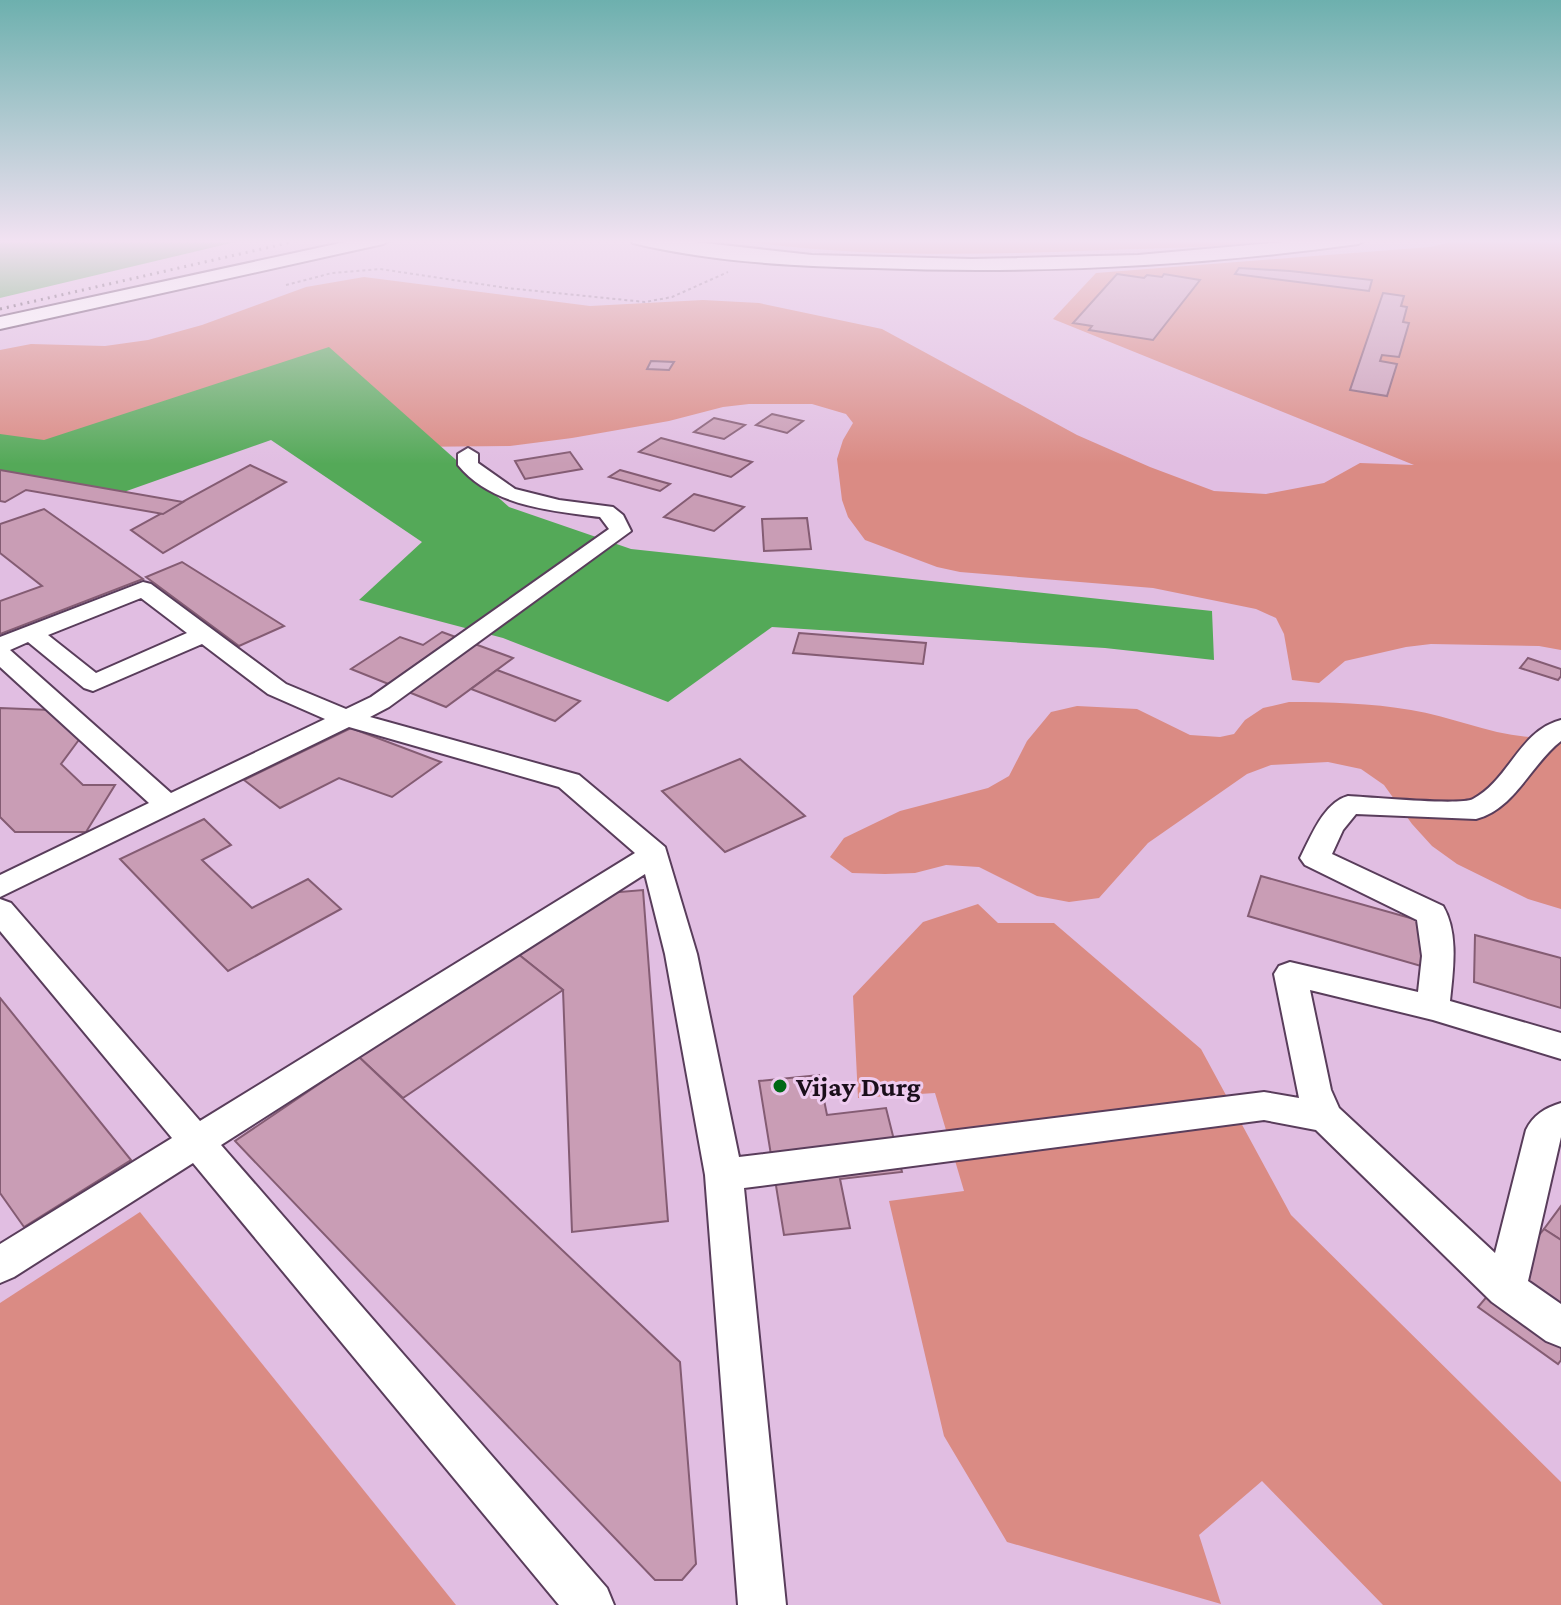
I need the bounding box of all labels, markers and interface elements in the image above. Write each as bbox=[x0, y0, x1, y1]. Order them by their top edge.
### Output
place label: Vijay Durg bbox=[795, 1071, 921, 1102]
marker: Vijay Durg bbox=[771, 1077, 789, 1095]

